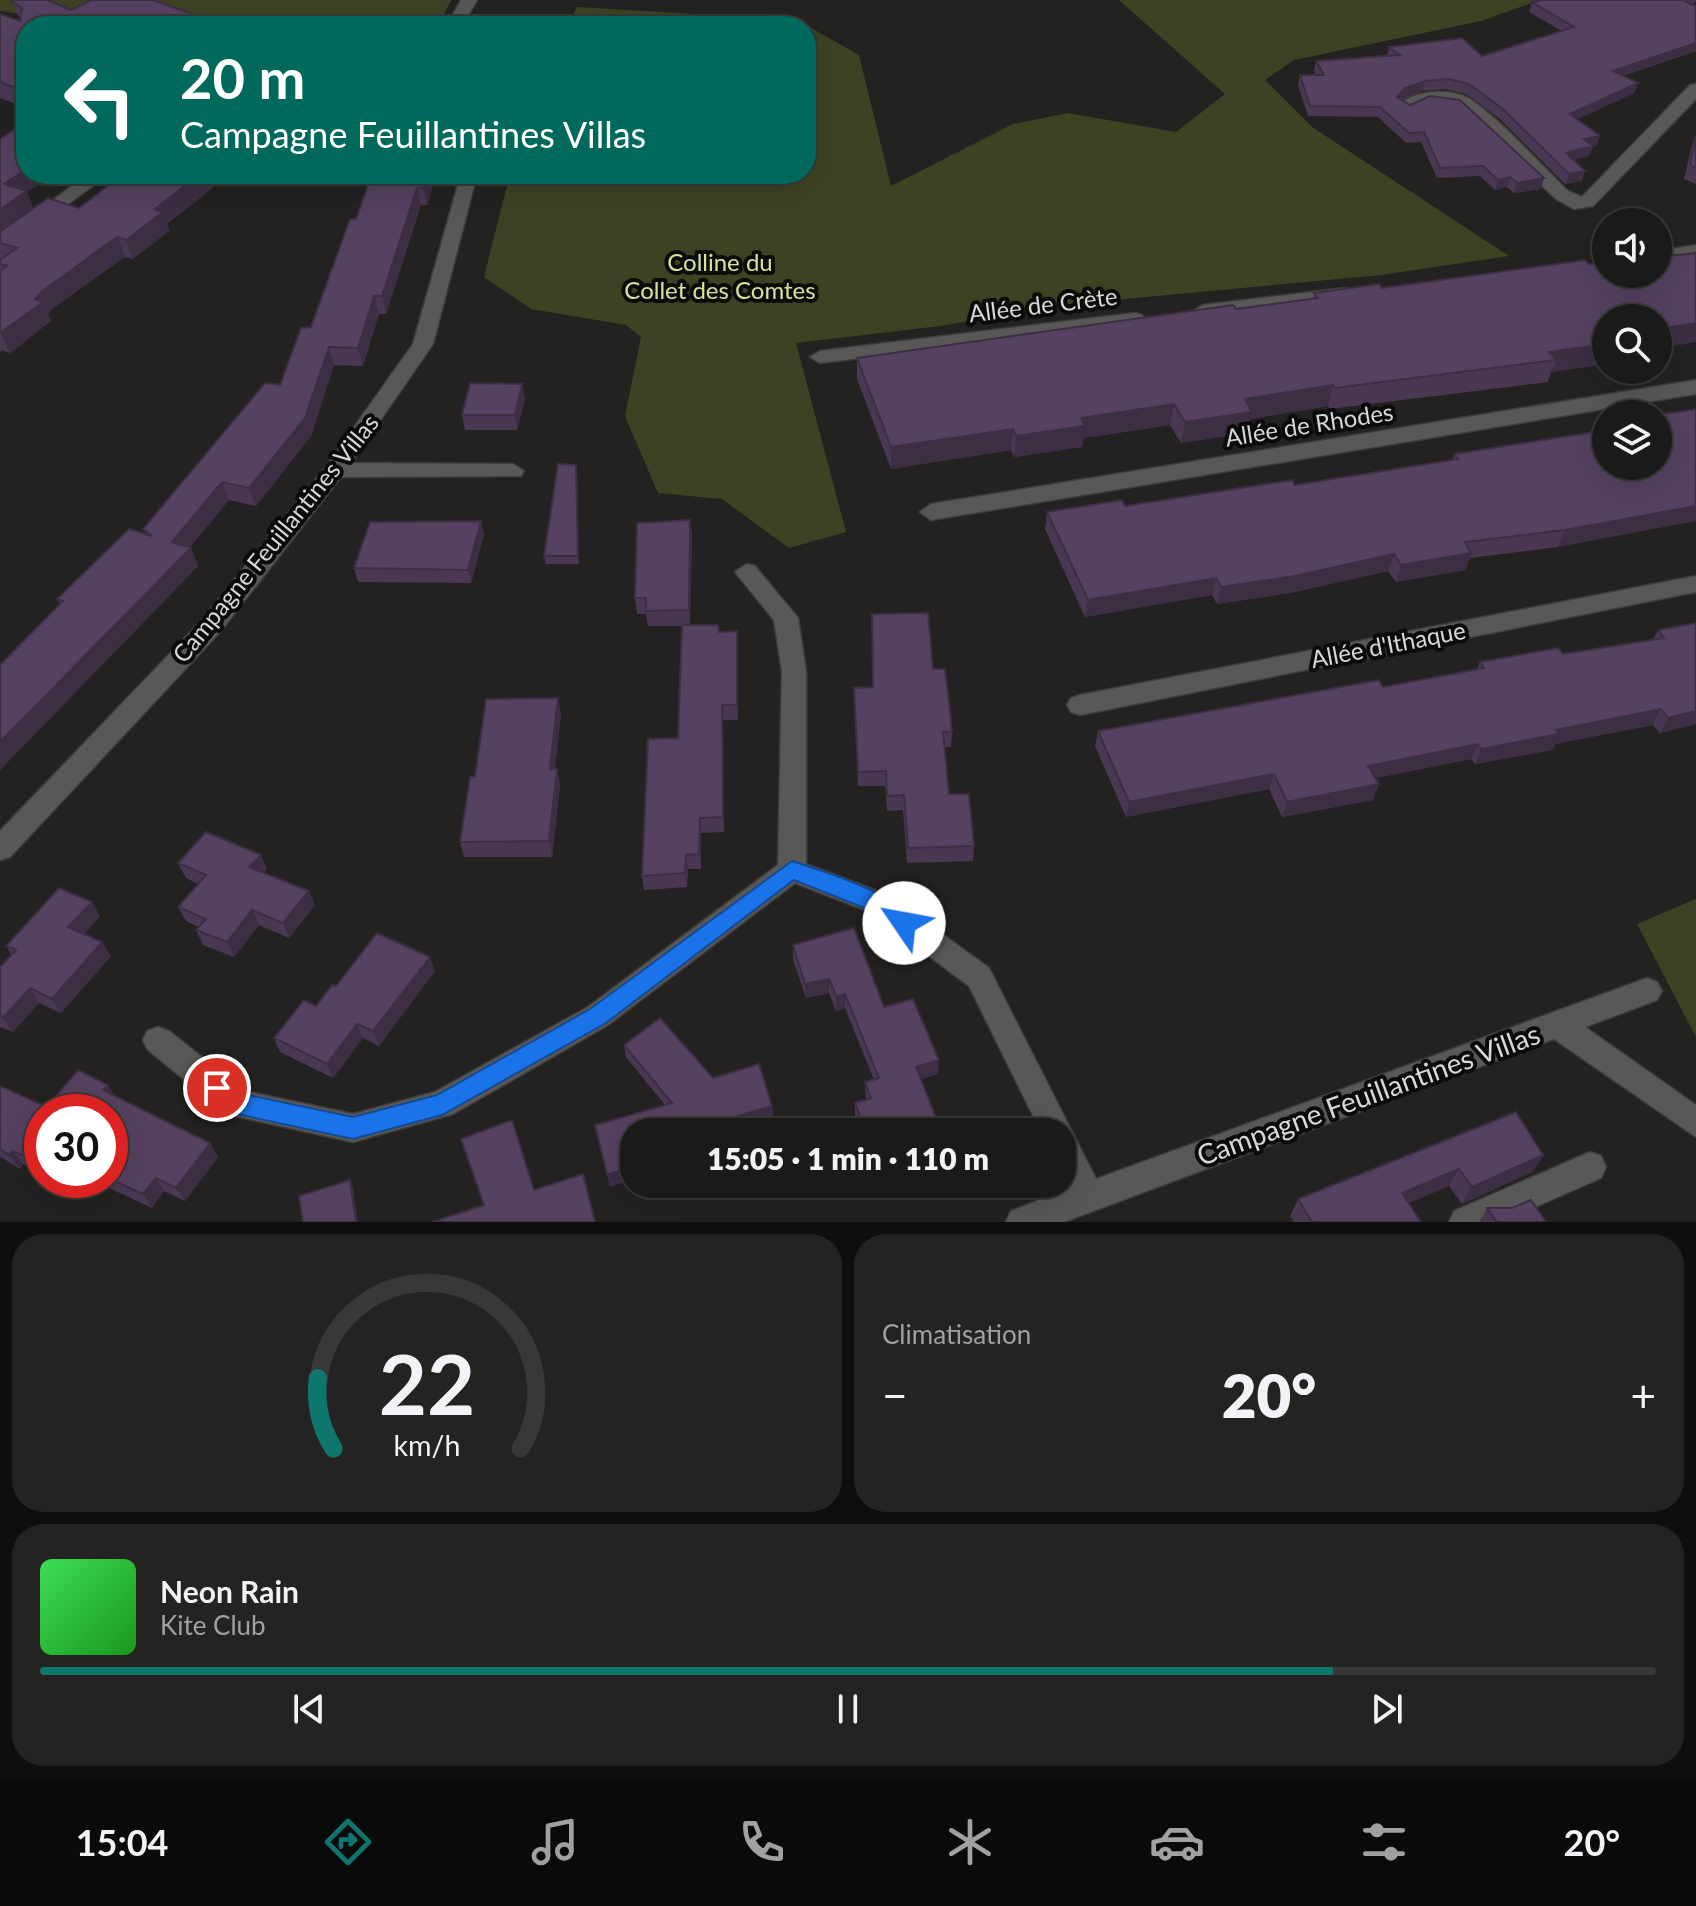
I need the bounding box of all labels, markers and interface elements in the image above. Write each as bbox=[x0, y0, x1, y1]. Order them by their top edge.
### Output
text: 20 m bbox=[180, 44, 305, 111]
icon: left bbox=[48, 48, 152, 152]
text: Campagne Feuillantines Villas bbox=[180, 112, 646, 156]
map controls bbox=[1592, 208, 1672, 480]
button: sound bbox=[1592, 208, 1672, 288]
park label: Colline du Collet des Comtes bbox=[624, 247, 816, 304]
street label: Allée de Crète bbox=[967, 281, 1119, 327]
button: search bbox=[1592, 304, 1672, 384]
street label: Allée de Rhodes bbox=[1223, 396, 1395, 452]
button: layers bbox=[1592, 400, 1672, 480]
street label: Campagne Feuillantines Villas bbox=[166, 408, 384, 668]
street label: Allée d'Ithaque bbox=[1308, 615, 1468, 673]
position arrow bbox=[862, 881, 946, 965]
street label: Campagne Feuillantines Villas bbox=[1192, 1016, 1544, 1172]
pin bbox=[183, 1054, 251, 1122]
icon: arrive bbox=[195, 1066, 239, 1110]
speed limit sign: 30 bbox=[24, 1094, 128, 1198]
text: 15:05 · 1 min · 110 m bbox=[707, 1140, 989, 1176]
text: Climatisation bbox=[882, 1318, 1031, 1350]
text: 22 bbox=[379, 1333, 475, 1433]
text: 20° bbox=[1222, 1359, 1316, 1431]
text: − bbox=[882, 1369, 908, 1421]
text: + bbox=[1630, 1369, 1656, 1421]
text: km/h bbox=[394, 1428, 460, 1462]
text: Neon Rain bbox=[160, 1573, 299, 1609]
text: Kite Club bbox=[160, 1609, 266, 1641]
icon: previous bbox=[287, 1687, 331, 1731]
icon: pause bbox=[826, 1687, 870, 1731]
icon: next bbox=[1365, 1687, 1409, 1731]
icon: directions bbox=[320, 1814, 376, 1870]
icon: music bbox=[527, 1814, 583, 1870]
icon: phone bbox=[734, 1814, 790, 1870]
icon: climate bbox=[942, 1814, 998, 1870]
icon: car bbox=[1149, 1814, 1205, 1870]
icon: filters bbox=[1356, 1814, 1412, 1870]
text: 15:04 bbox=[76, 1820, 168, 1864]
text: 20° bbox=[1564, 1820, 1620, 1864]

